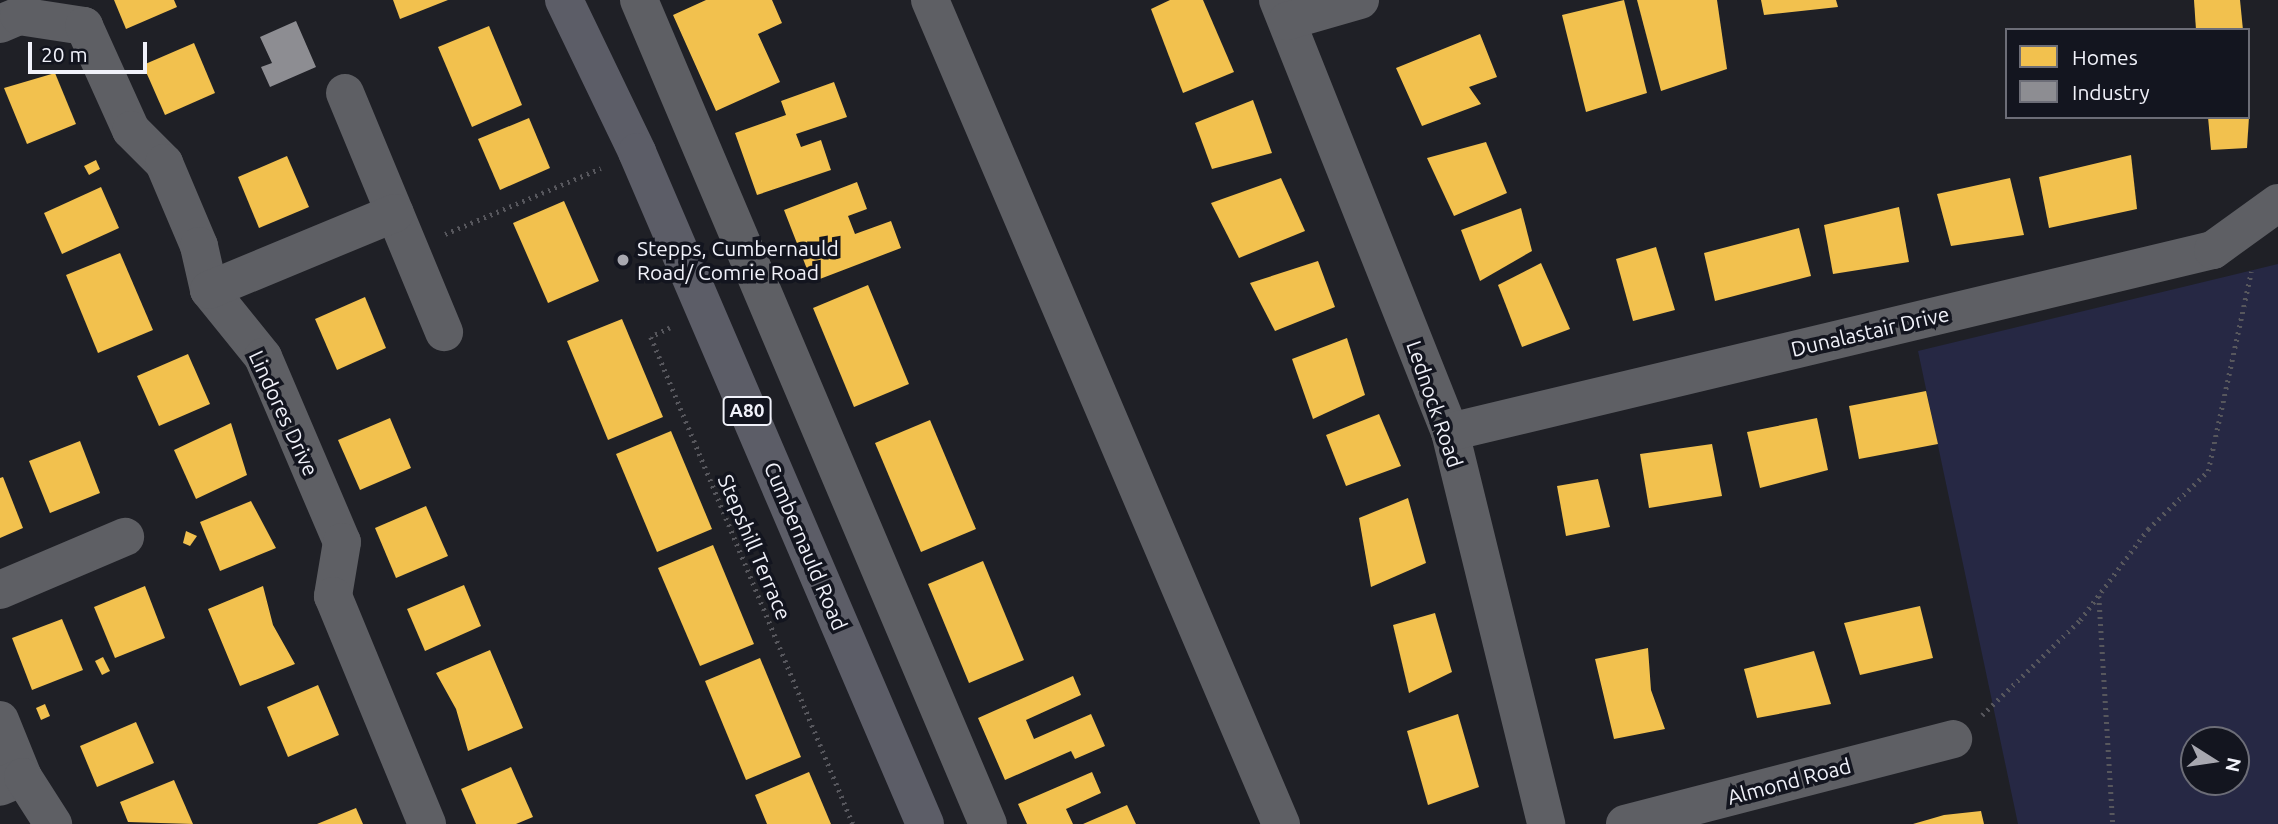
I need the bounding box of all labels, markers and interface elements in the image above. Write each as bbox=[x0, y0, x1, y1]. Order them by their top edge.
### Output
scale bar bbox=[32, 28, 150, 72]
legend bbox=[2005, 28, 2250, 119]
text: 20 m bbox=[41, 42, 88, 66]
text: Homes bbox=[2072, 45, 2138, 69]
text: Industry bbox=[2072, 80, 2150, 104]
place label: Stepps, Cumbernauld Road/ Comrie Road bbox=[637, 235, 839, 285]
marker: Stepps, Cumbernauld Road/ Comrie Road bbox=[615, 252, 631, 268]
street label: Dunalastair Drive bbox=[1788, 301, 1952, 361]
street label: Lednock Road bbox=[1402, 337, 1468, 471]
street label: Lindores Drive bbox=[244, 346, 324, 480]
road number: A80 bbox=[722, 396, 772, 426]
street label: Cumbernauld Road bbox=[759, 458, 853, 634]
street label: Stepshill Terrace bbox=[713, 471, 797, 623]
north arrow bbox=[2180, 726, 2250, 796]
street label: Almond Road bbox=[1724, 752, 1854, 810]
text: N bbox=[2221, 756, 2246, 774]

